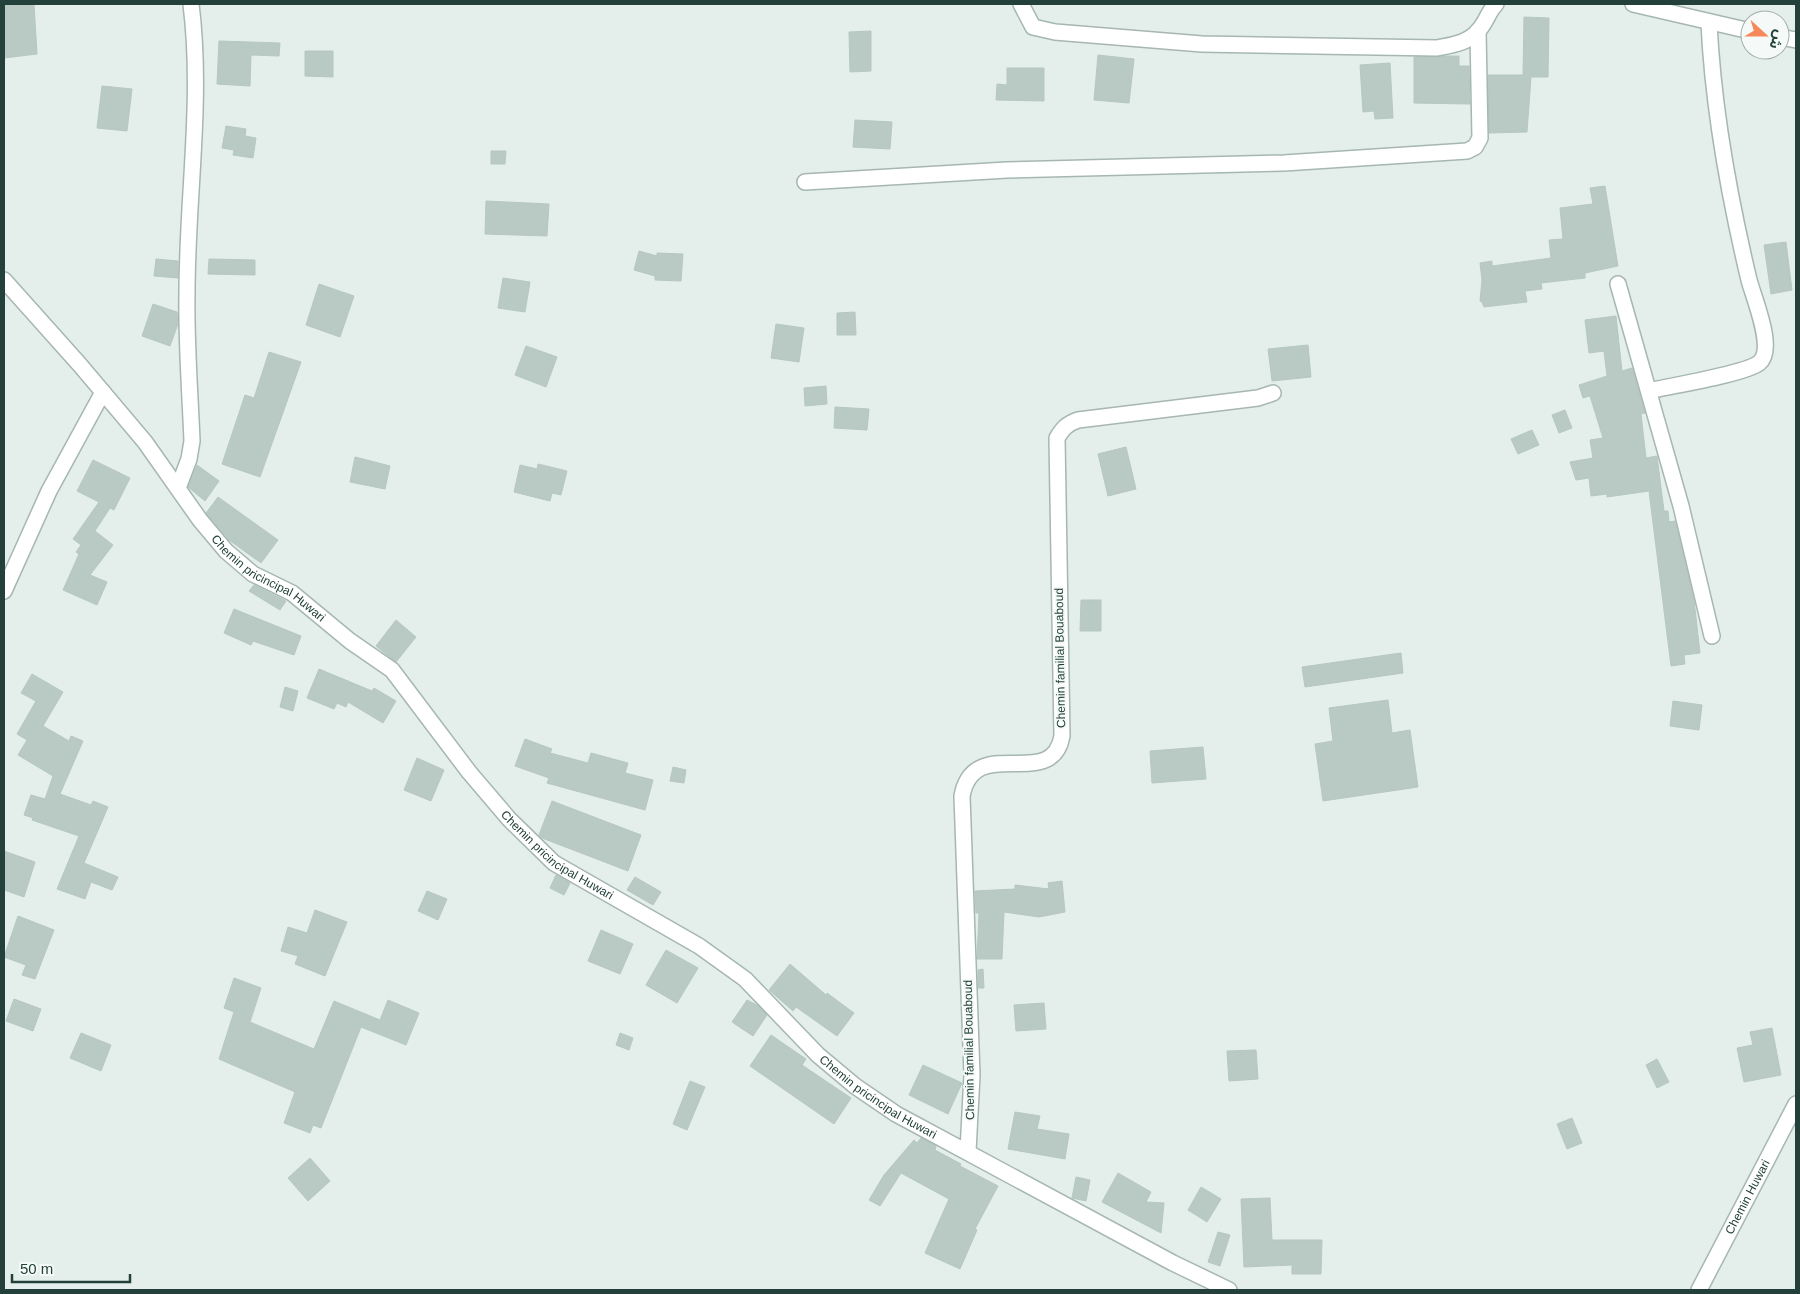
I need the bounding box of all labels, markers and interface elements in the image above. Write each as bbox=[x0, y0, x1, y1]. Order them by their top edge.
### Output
north arrow bbox=[1740, 10, 1790, 60]
text: ش bbox=[1766, 28, 1788, 51]
street label: Chemin pricincipal Huwari bbox=[208, 532, 328, 624]
street label: Chemin familial Bouaboud bbox=[1052, 588, 1068, 728]
street label: Chemin pricincipal Huwari bbox=[498, 808, 616, 902]
street label: Chemin familial Bouaboud bbox=[961, 980, 977, 1120]
street label: Chemin pricincipal Huwari bbox=[817, 1052, 939, 1142]
street label: Chemin Huwari bbox=[1722, 1157, 1773, 1237]
scale bar bbox=[12, 1252, 130, 1284]
text: 50 m bbox=[20, 1260, 53, 1277]

